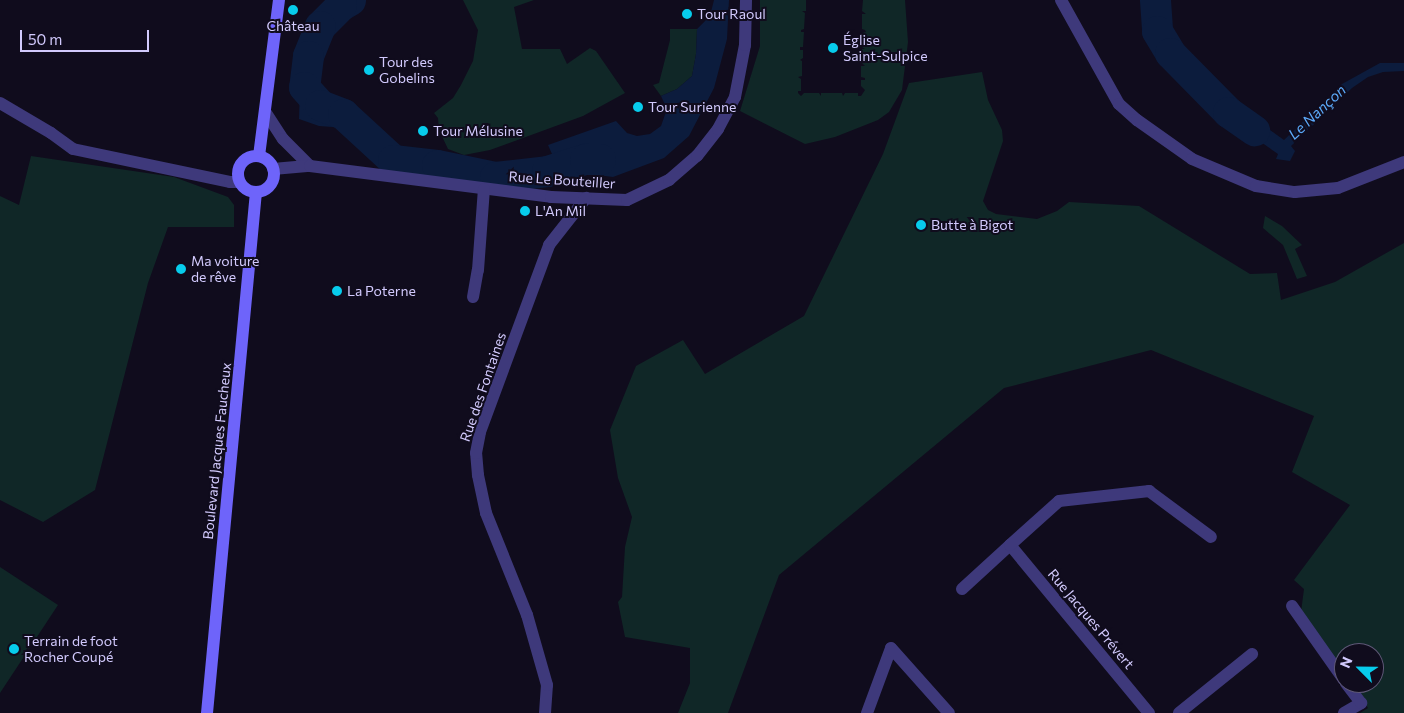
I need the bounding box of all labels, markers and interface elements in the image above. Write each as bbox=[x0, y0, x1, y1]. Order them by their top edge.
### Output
marker: Château bbox=[287, 4, 299, 16]
place label: Tour Raoul bbox=[697, 6, 766, 22]
marker: Tour Raoul bbox=[681, 8, 693, 20]
place label: Château bbox=[266, 18, 320, 34]
scale bar bbox=[22, 20, 151, 52]
text: 50 m bbox=[28, 30, 62, 48]
place label: Église Saint-Sulpice bbox=[843, 32, 928, 64]
marker: Église Saint-Sulpice bbox=[827, 42, 839, 54]
place label: Tour des Gobelins bbox=[379, 54, 435, 86]
marker: Tour des Gobelins bbox=[363, 64, 375, 76]
water label: Le Nançon bbox=[1284, 81, 1350, 143]
place label: Tour Surienne bbox=[648, 99, 736, 115]
marker: Tour Surienne bbox=[632, 101, 644, 113]
place label: Tour Mélusine bbox=[433, 123, 523, 139]
marker: Tour Mélusine bbox=[417, 125, 429, 137]
street label: Rue Le Bouteiller bbox=[508, 168, 616, 192]
place label: L'An Mil bbox=[535, 203, 586, 219]
marker: L'An Mil bbox=[519, 205, 531, 217]
place label: Butte à Bigot bbox=[931, 217, 1013, 233]
marker: Butte à Bigot bbox=[915, 219, 927, 231]
place label: Ma voiture de rêve bbox=[191, 253, 259, 286]
marker: Ma voiture de rêve bbox=[175, 263, 187, 275]
place label: La Poterne bbox=[347, 283, 416, 299]
marker: La Poterne bbox=[331, 285, 343, 297]
street label: Rue des Fontaines bbox=[456, 330, 510, 444]
street label: Boulevard Jacques Faucheux bbox=[199, 362, 235, 540]
street label: Rue Jacques Prévert bbox=[1044, 566, 1138, 672]
place label: Terrain de foot Rocher Coupé bbox=[24, 633, 118, 666]
marker: Terrain de foot Rocher Coupé bbox=[8, 643, 20, 655]
north arrow bbox=[1334, 643, 1384, 693]
text: N bbox=[1336, 654, 1356, 670]

